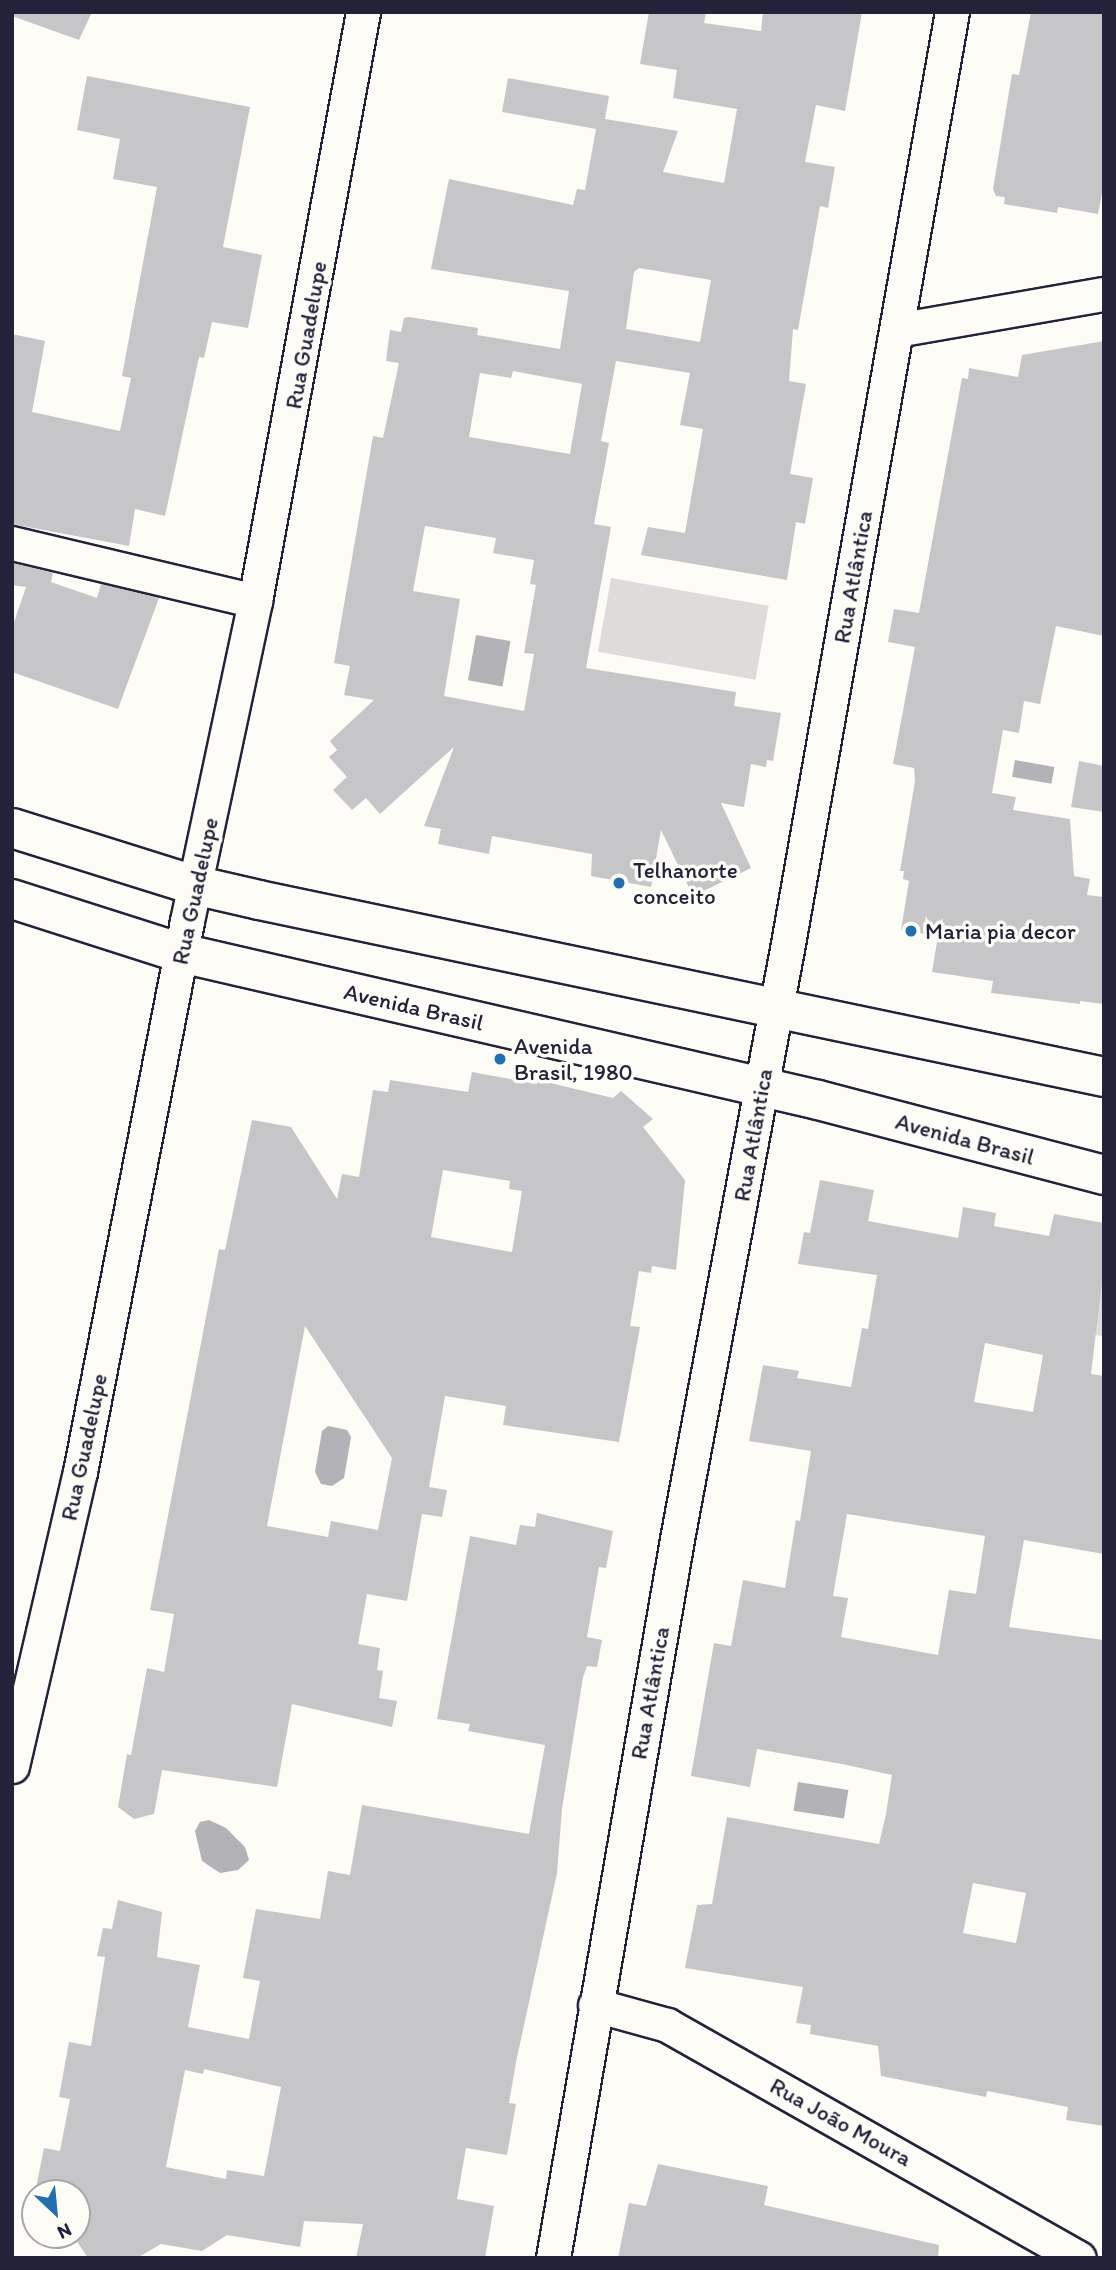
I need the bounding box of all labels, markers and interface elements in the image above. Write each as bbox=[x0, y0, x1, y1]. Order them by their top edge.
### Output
street label: Rua Guadelupe bbox=[279, 259, 333, 411]
street label: Rua Atlântica bbox=[828, 508, 878, 646]
street label: Rua Guadelupe bbox=[166, 815, 224, 967]
place label: Telhanorte conceito bbox=[633, 856, 738, 910]
marker: Telhanorte conceito bbox=[611, 875, 627, 891]
place label: Maria pia decor bbox=[925, 917, 1077, 945]
marker: Maria pia decor bbox=[903, 923, 919, 939]
street label: Avenida Brasil bbox=[342, 978, 486, 1036]
place label: Avenida Brasil, 1980 bbox=[514, 1032, 633, 1086]
marker: Avenida Brasil, 1980 bbox=[492, 1051, 508, 1067]
street label: Rua Atlântica bbox=[728, 1066, 778, 1204]
street label: Avenida Brasil bbox=[893, 1107, 1037, 1171]
street label: Rua Guadelupe bbox=[55, 1371, 113, 1523]
street label: Rua Atlântica bbox=[625, 1624, 675, 1762]
street label: Rua João Moura bbox=[765, 2072, 917, 2172]
north arrow bbox=[21, 2179, 91, 2249]
text: N bbox=[54, 2218, 75, 2245]

